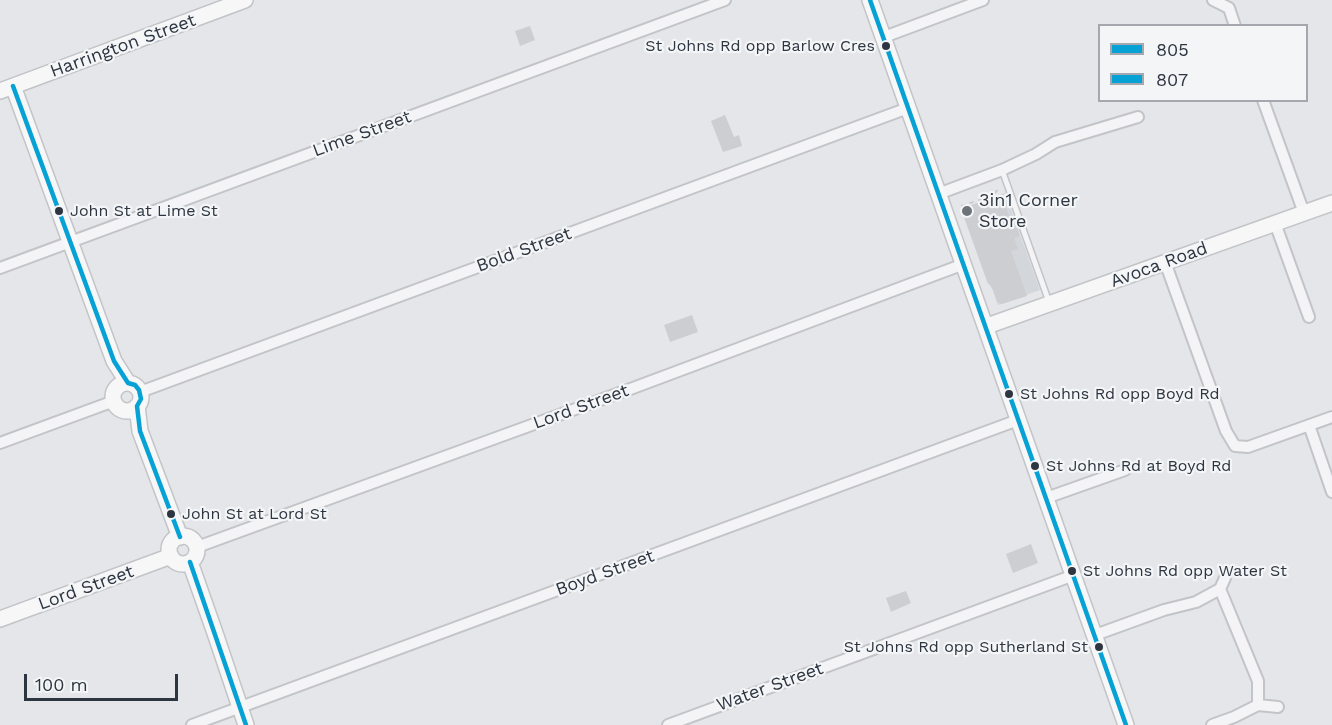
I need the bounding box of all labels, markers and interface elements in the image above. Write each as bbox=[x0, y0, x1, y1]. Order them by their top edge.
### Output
street label: Harrington Street bbox=[47, 10, 199, 82]
legend bbox=[1098, 24, 1308, 102]
place label: St Johns Rd opp Barlow Cres bbox=[645, 36, 875, 56]
text: 805 bbox=[1156, 39, 1189, 60]
marker: St Johns Rd opp Barlow Cres bbox=[880, 40, 892, 52]
text: 807 bbox=[1156, 69, 1188, 90]
street label: Lime Street bbox=[310, 106, 414, 162]
place label: 3in1 Corner Store bbox=[979, 190, 1078, 232]
place label: John St at Lime St bbox=[70, 201, 218, 221]
marker: 3in1 Corner Store bbox=[960, 204, 974, 218]
marker: John St at Lime St bbox=[53, 205, 65, 217]
street label: Bold Street bbox=[473, 223, 575, 277]
street label: Avoca Road bbox=[1107, 237, 1211, 293]
street label: Lord Street bbox=[530, 380, 632, 434]
place label: St Johns Rd opp Boyd Rd bbox=[1020, 384, 1220, 404]
marker: St Johns Rd opp Boyd Rd bbox=[1003, 388, 1015, 400]
place label: St Johns Rd at Boyd Rd bbox=[1046, 456, 1231, 476]
marker: St Johns Rd at Boyd Rd bbox=[1029, 460, 1041, 472]
place label: John St at Lord St bbox=[182, 504, 327, 524]
marker: John St at Lord St bbox=[165, 508, 177, 520]
street label: Boyd Street bbox=[553, 545, 657, 601]
street label: Lord Street bbox=[35, 561, 137, 615]
place label: St Johns Rd opp Water St bbox=[1083, 561, 1287, 581]
marker: St Johns Rd opp Water St bbox=[1066, 565, 1078, 577]
place label: St Johns Rd opp Sutherland St bbox=[844, 637, 1088, 657]
marker: St Johns Rd opp Sutherland St bbox=[1093, 641, 1105, 653]
street label: Water Street bbox=[714, 658, 826, 716]
scale bar bbox=[27, 662, 182, 700]
text: 100 m bbox=[35, 674, 88, 695]

